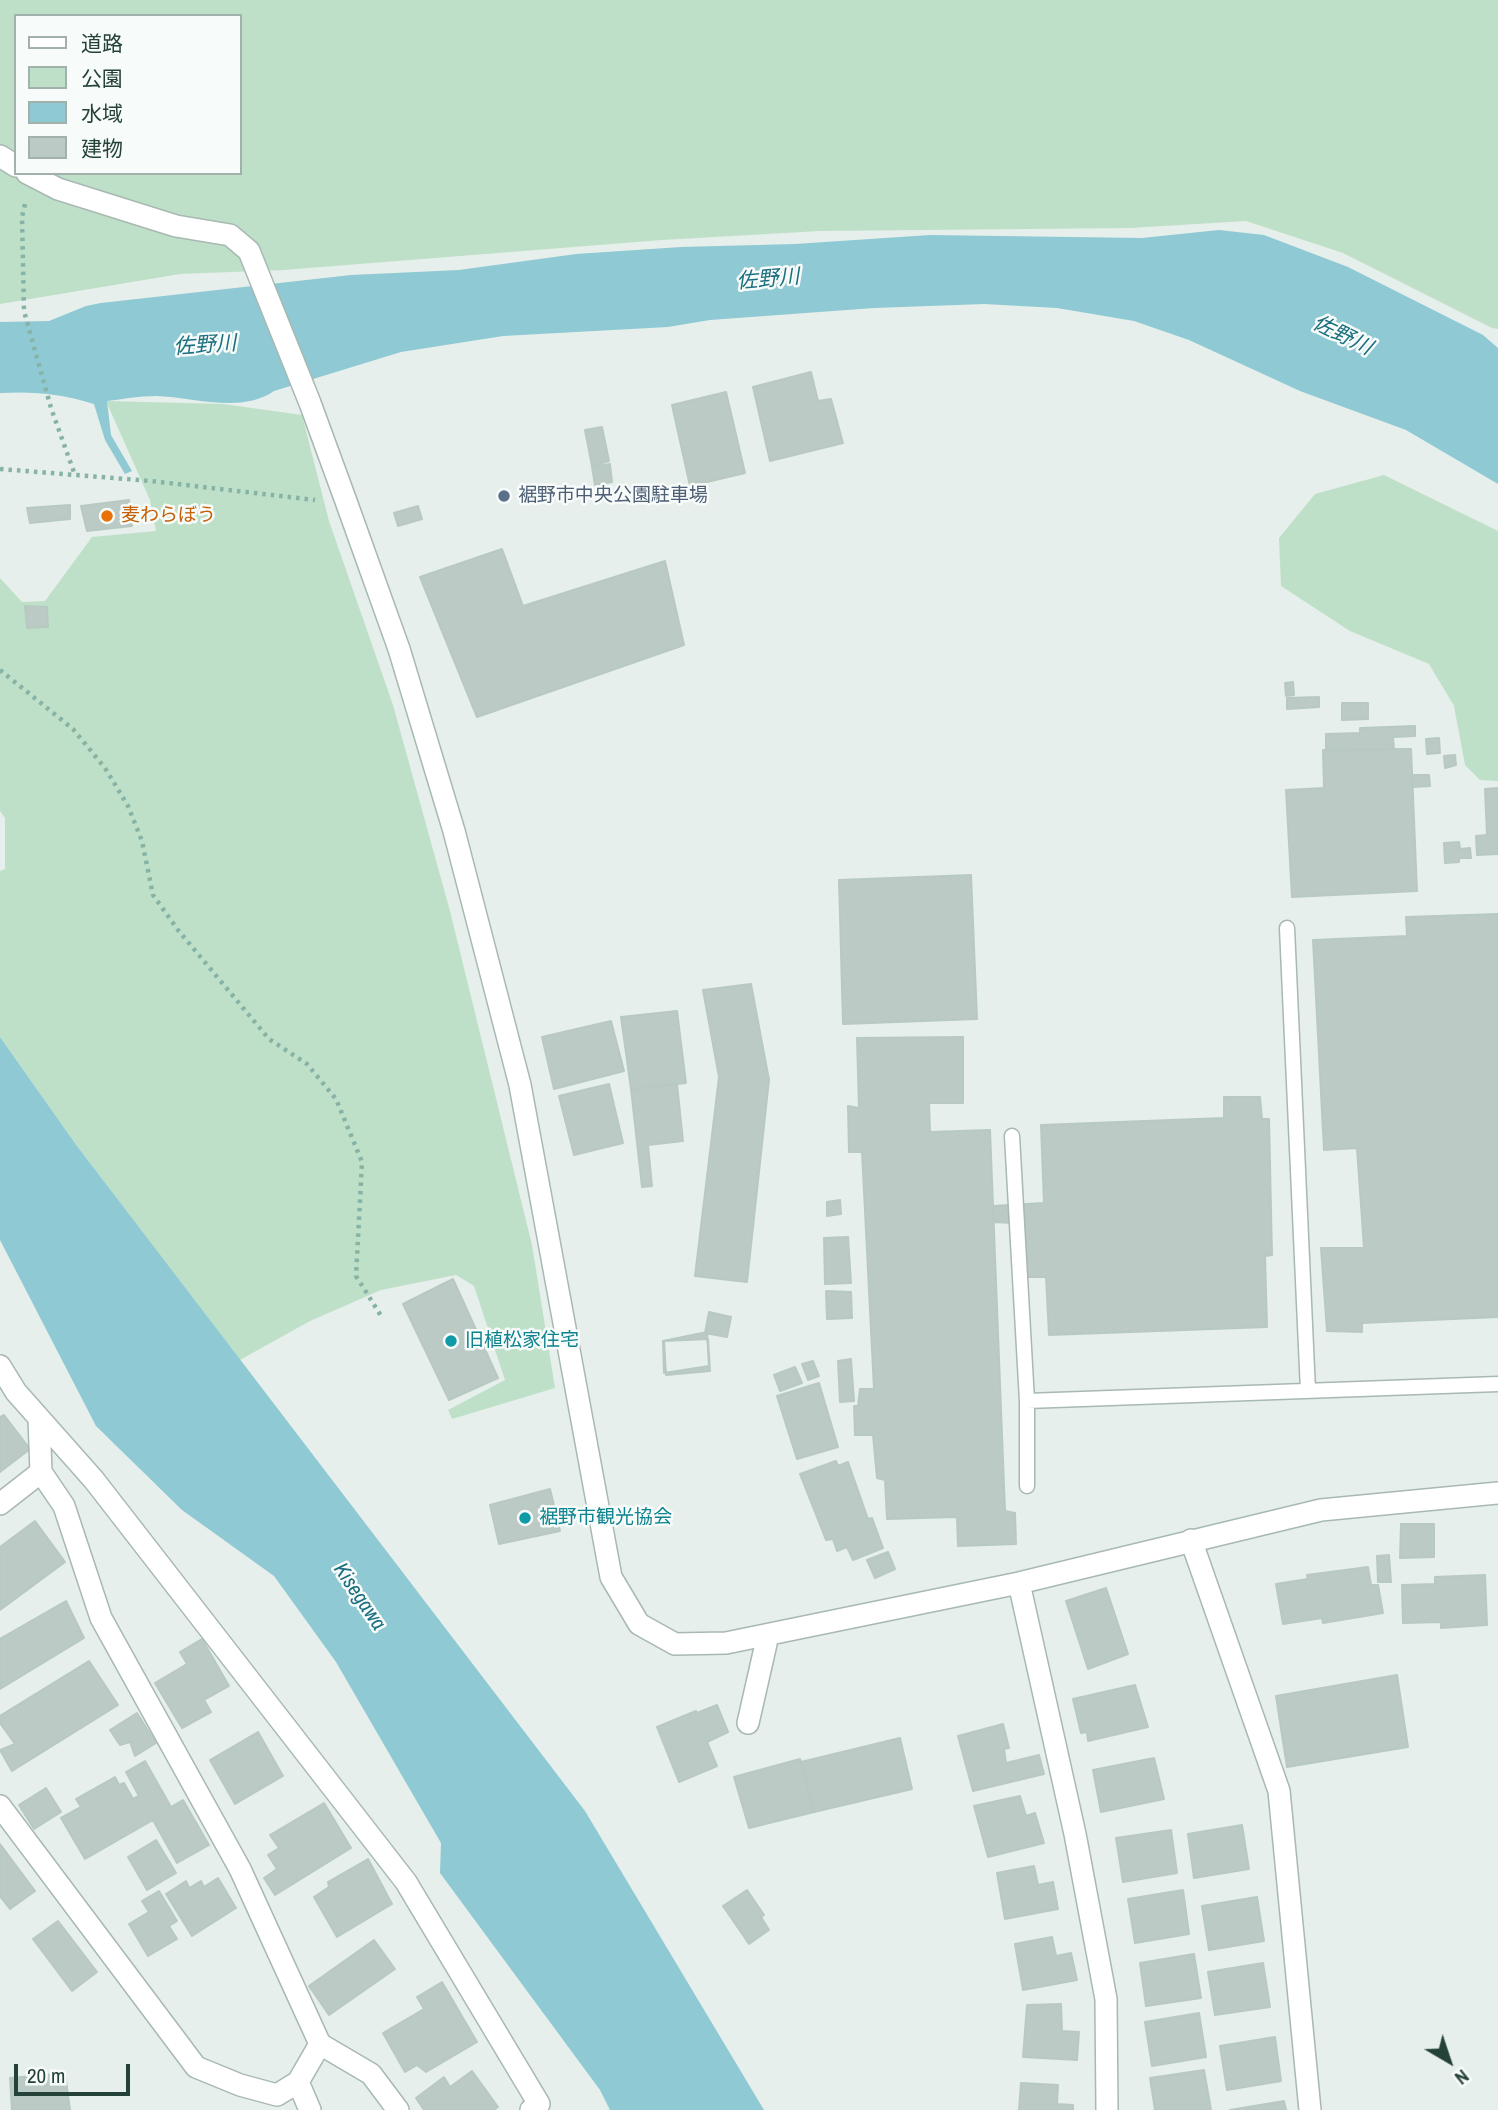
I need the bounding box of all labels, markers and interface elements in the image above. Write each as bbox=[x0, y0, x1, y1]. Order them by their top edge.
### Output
legend bbox=[14, 14, 242, 175]
text: 道路 bbox=[81, 29, 123, 58]
text: 公園 bbox=[81, 64, 123, 93]
text: 水域 bbox=[81, 99, 123, 128]
text: 建物 bbox=[81, 134, 123, 163]
water label: 佐野川 bbox=[736, 265, 800, 295]
water label: 佐野川 bbox=[1308, 311, 1376, 361]
water label: 佐野川 bbox=[173, 331, 237, 361]
place label: 裾野市中央公園駐車場 bbox=[518, 485, 708, 507]
marker: 裾野市中央公園駐車場 bbox=[496, 488, 512, 504]
place label: 麦わらぼう bbox=[121, 505, 216, 527]
marker: 麦わらぼう bbox=[99, 508, 115, 524]
place label: 旧植松家住宅 bbox=[465, 1330, 579, 1352]
marker: 旧植松家住宅 bbox=[443, 1333, 459, 1349]
place label: 裾野市観光協会 bbox=[539, 1507, 672, 1529]
marker: 裾野市観光協会 bbox=[517, 1510, 533, 1526]
water label: Kisegawa bbox=[327, 1559, 391, 1635]
north arrow bbox=[1414, 2026, 1484, 2096]
scale bar bbox=[18, 2050, 133, 2094]
text: 20 m bbox=[27, 2061, 65, 2090]
text: N bbox=[1450, 2064, 1475, 2091]

